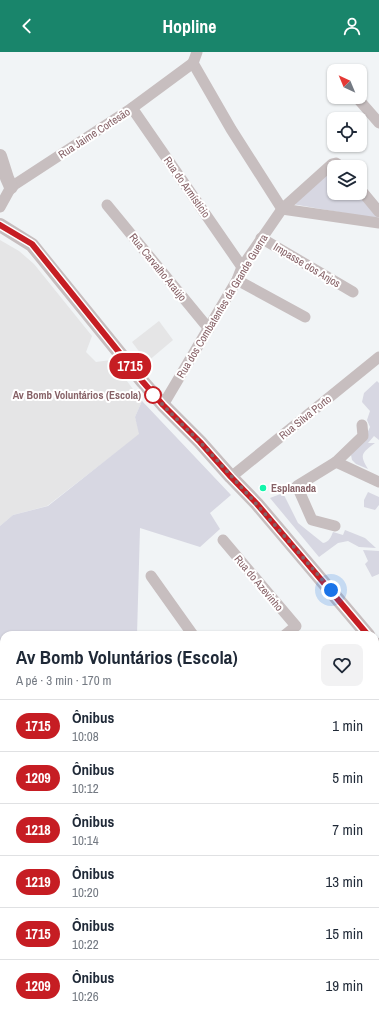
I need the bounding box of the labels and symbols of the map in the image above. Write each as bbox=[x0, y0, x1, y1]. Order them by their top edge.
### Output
north arrow bbox=[327, 64, 367, 104]
street label: Rua Jaime Cortesão bbox=[55, 105, 133, 161]
street label: Rua do Armísticio bbox=[161, 154, 213, 220]
street label: Rua Carvalho Araújo bbox=[126, 230, 190, 304]
street label: Rua dos Combatentes da Grande Guerra bbox=[173, 231, 271, 381]
street label: Impasse dos Anjos bbox=[271, 240, 343, 291]
line badge: 1715 bbox=[102, 353, 158, 379]
marker: Av Bomb Voluntários (Escola) bbox=[144, 386, 162, 404]
place label: Av Bomb Voluntários (Escola) bbox=[13, 388, 141, 402]
street label: Rua Silva Porto bbox=[276, 392, 334, 442]
place label: Esplanada bbox=[271, 481, 316, 495]
marker: Esplanada bbox=[258, 483, 268, 493]
street label: Rua do Azevinho bbox=[232, 552, 286, 614]
your location bbox=[321, 580, 341, 600]

